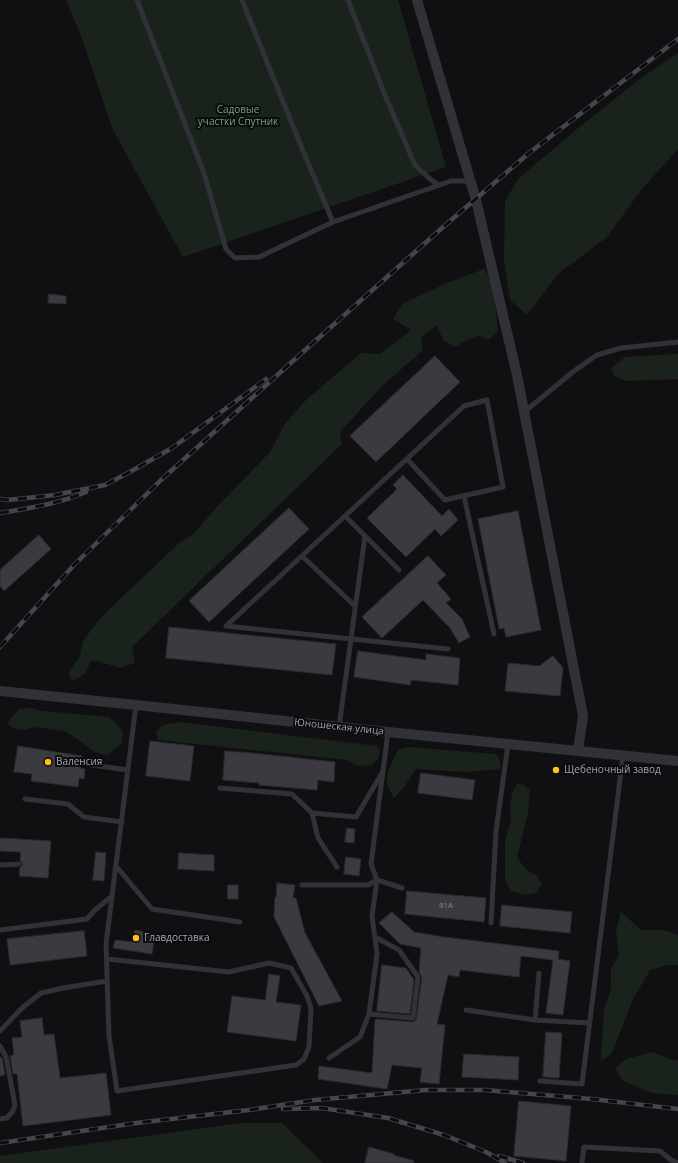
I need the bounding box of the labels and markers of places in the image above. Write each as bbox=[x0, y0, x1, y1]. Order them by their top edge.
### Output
place label: Валенсия bbox=[56, 756, 102, 768]
marker: Валенсия bbox=[43, 757, 53, 767]
place label: Щебеночный завод bbox=[564, 764, 661, 776]
marker: Щебеночный завод bbox=[551, 765, 561, 775]
place label: Главдоставка bbox=[144, 932, 210, 944]
marker: Главдоставка bbox=[131, 933, 141, 943]

